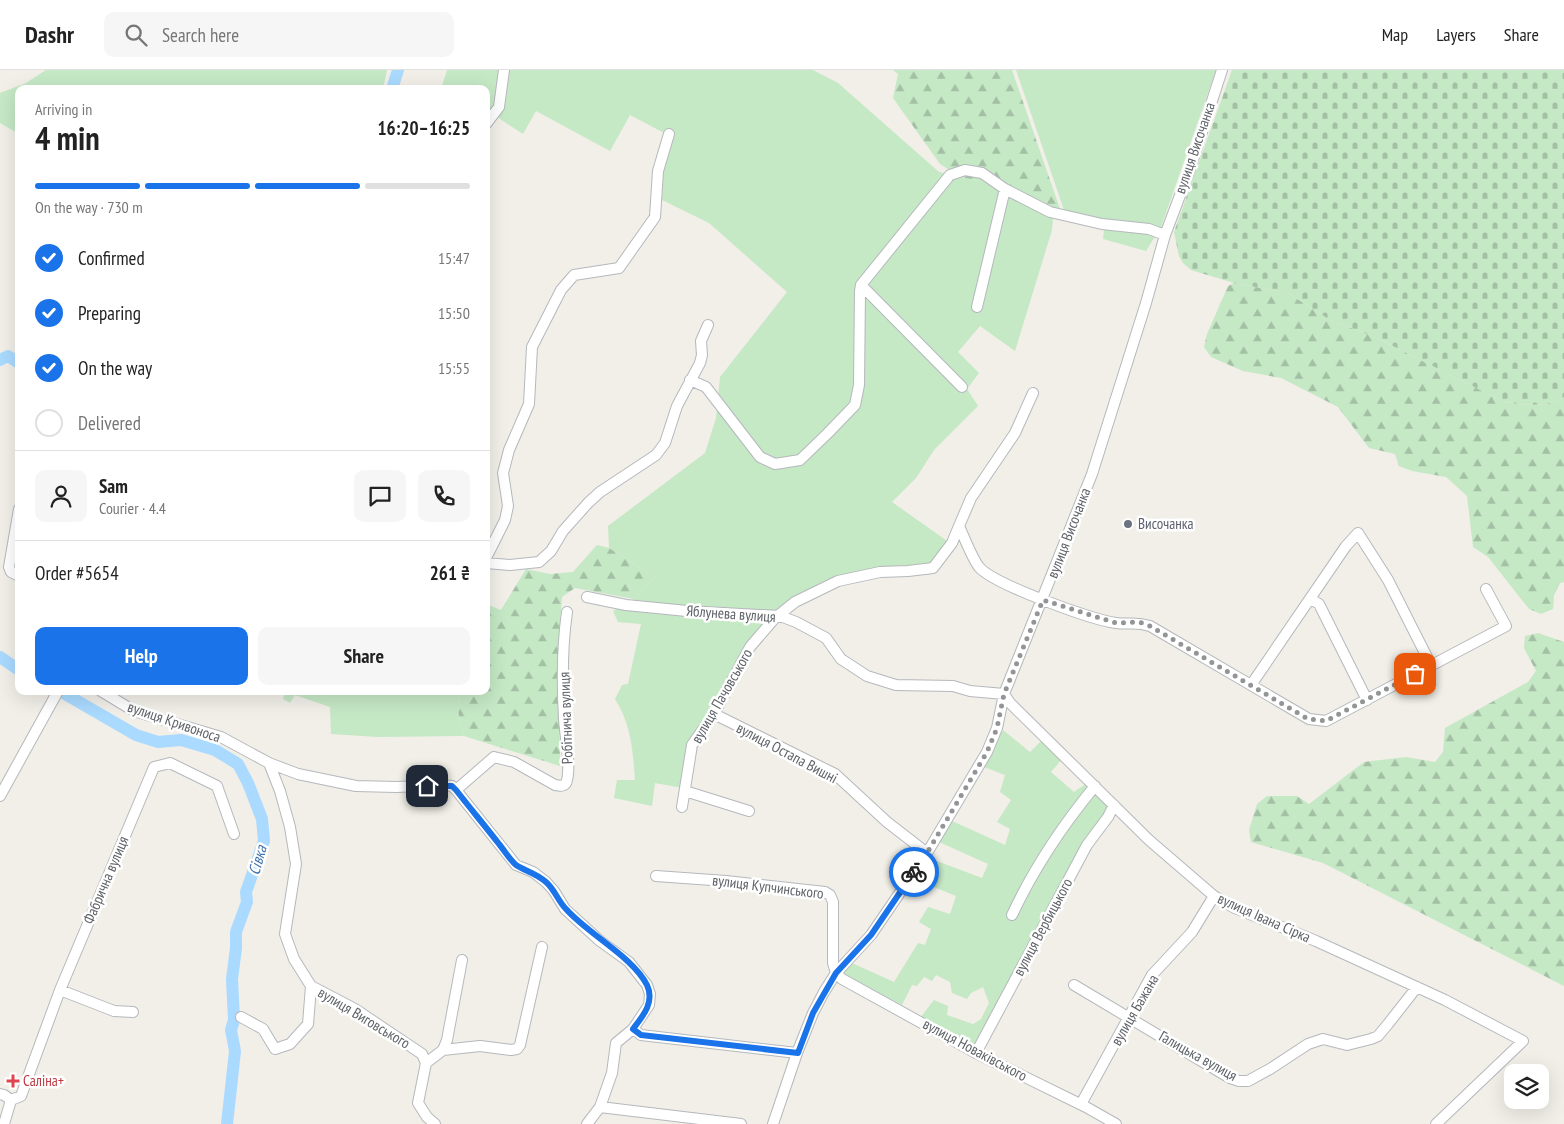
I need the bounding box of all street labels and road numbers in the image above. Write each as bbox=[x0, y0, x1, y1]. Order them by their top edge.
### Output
street label: вулиця Височанка bbox=[1170, 100, 1219, 196]
street label: вулиця Височанка bbox=[1043, 485, 1094, 581]
street label: Яблунева вулиця bbox=[686, 601, 777, 626]
street label: вулиця Пачовського bbox=[687, 645, 756, 746]
street label: Робітнича вулиця bbox=[554, 671, 577, 764]
street label: вулиця Кривоноса bbox=[125, 697, 223, 746]
street label: вулиця Остапа Вишні bbox=[733, 718, 841, 787]
street label: Фабрична вулиця bbox=[79, 833, 133, 926]
street label: вулиця Купчинського bbox=[711, 870, 825, 903]
street label: вулиця Вербицького bbox=[1009, 875, 1076, 979]
street label: вулиця Івана Сірка bbox=[1215, 889, 1314, 946]
street label: вулиця Бажана bbox=[1107, 971, 1163, 1049]
street label: вулиця Виговського bbox=[315, 983, 414, 1053]
street label: вулиця Новаківського bbox=[920, 1014, 1031, 1085]
street label: Галицька вулиця bbox=[1156, 1026, 1241, 1085]

